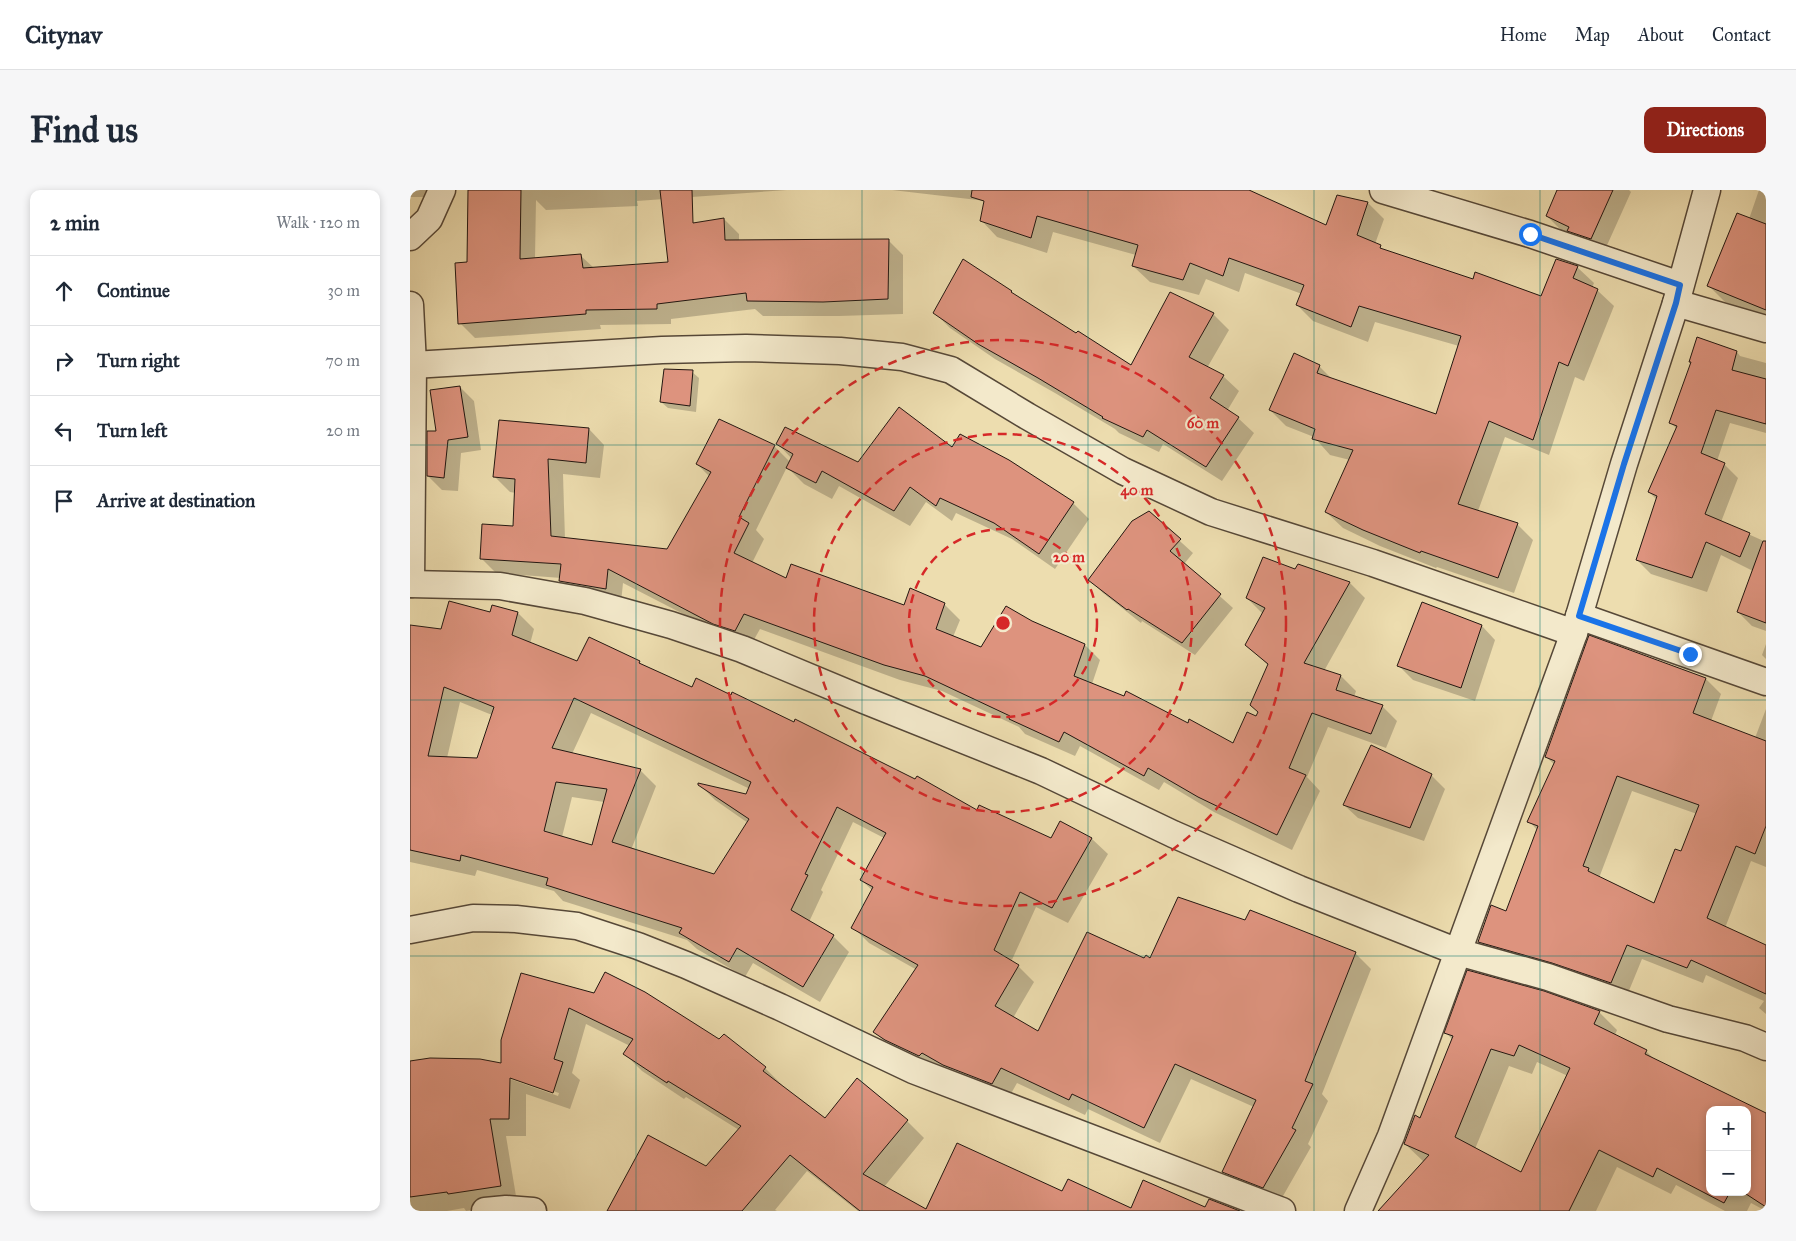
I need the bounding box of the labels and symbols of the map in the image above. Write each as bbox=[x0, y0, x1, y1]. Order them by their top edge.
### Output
route start bbox=[1519, 223, 1542, 246]
text: 60 m bbox=[1187, 414, 1220, 432]
text: 40 m bbox=[1121, 481, 1154, 500]
text: 20 m bbox=[1053, 548, 1085, 566]
centre of rings bbox=[994, 614, 1012, 632]
route end bbox=[1679, 643, 1702, 666]

